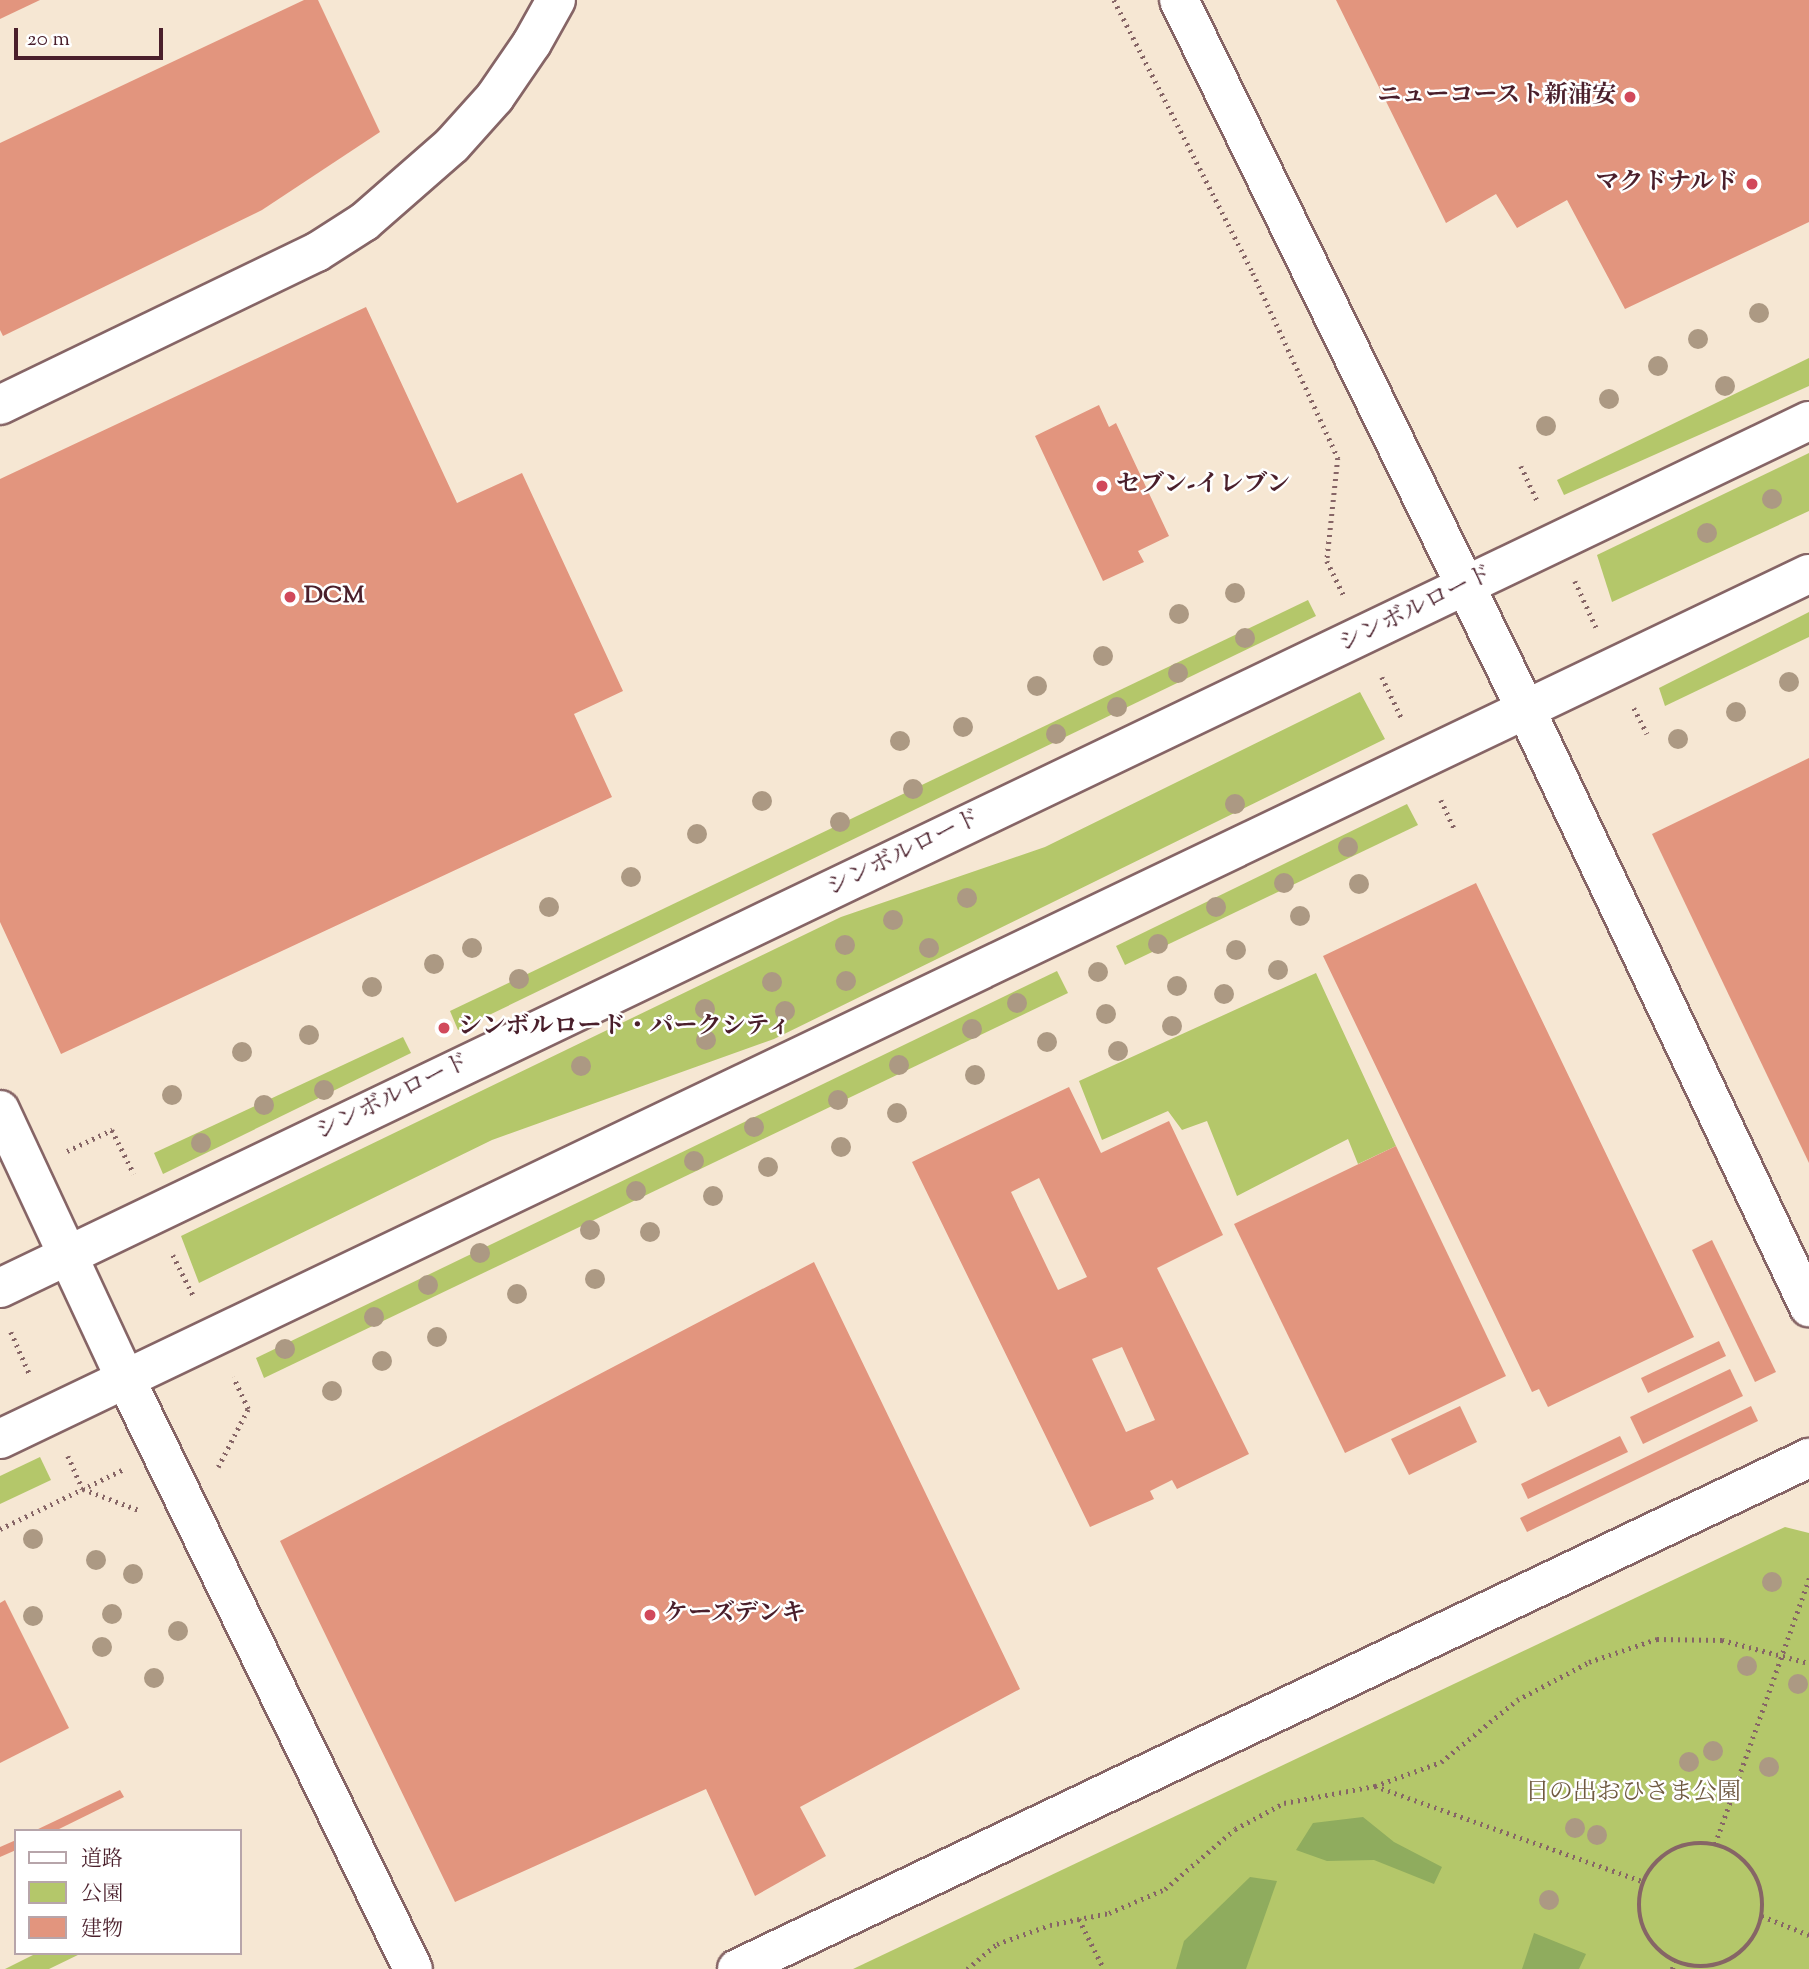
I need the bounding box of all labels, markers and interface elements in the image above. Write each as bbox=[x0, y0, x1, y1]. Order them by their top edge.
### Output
scale bar bbox=[18, 14, 166, 58]
text: 20 m bbox=[27, 25, 70, 55]
place label: ニューコースト新浦安 bbox=[1376, 83, 1616, 111]
marker: ニューコースト新浦安 bbox=[1622, 89, 1638, 105]
place label: マクドナルド bbox=[1594, 170, 1738, 198]
marker: マクドナルド bbox=[1744, 176, 1760, 192]
place label: セブン-イレブン bbox=[1116, 472, 1292, 500]
marker: セブン-イレブン bbox=[1094, 478, 1110, 494]
street label: シンボルロード bbox=[1334, 560, 1498, 660]
place label: DCM bbox=[304, 583, 364, 611]
marker: DCM bbox=[282, 589, 298, 605]
street label: シンボルロード bbox=[822, 804, 986, 904]
place label: シンボルロード・パークシティ bbox=[458, 1014, 794, 1042]
marker: シンボルロード・パークシティ bbox=[436, 1020, 452, 1036]
street label: シンボルロード bbox=[311, 1048, 475, 1148]
place label: ケーズデンキ bbox=[664, 1601, 808, 1629]
marker: ケーズデンキ bbox=[642, 1607, 658, 1623]
park label: 日の出おひさま公園 bbox=[1525, 1780, 1741, 1808]
legend bbox=[14, 1829, 242, 1955]
text: 道路 bbox=[81, 1845, 123, 1875]
text: 公園 bbox=[81, 1880, 123, 1910]
text: 建物 bbox=[81, 1915, 123, 1945]

